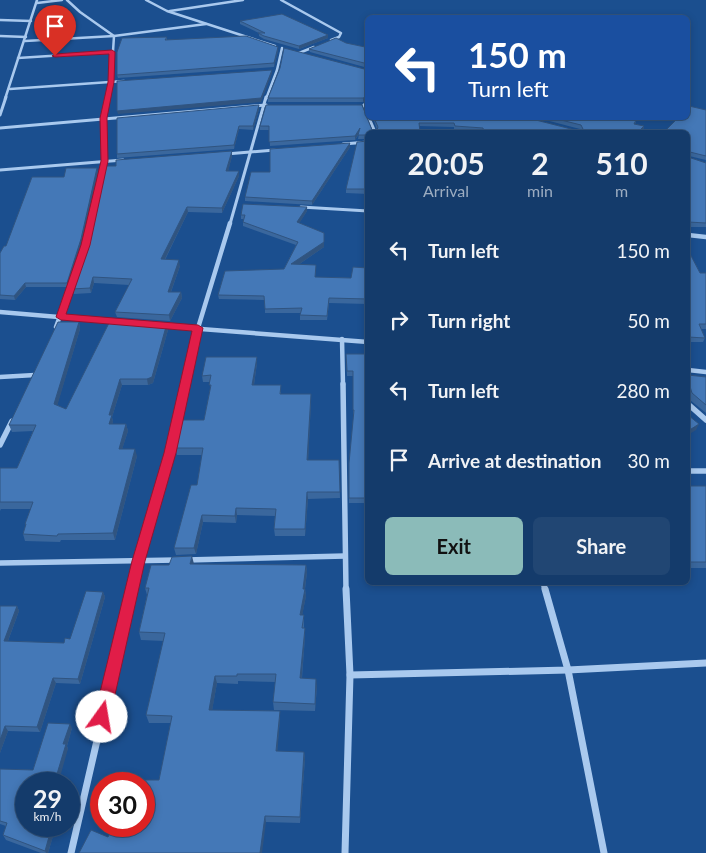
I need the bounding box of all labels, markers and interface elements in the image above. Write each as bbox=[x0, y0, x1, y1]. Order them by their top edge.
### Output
pin bbox=[34, 5, 76, 56]
icon: arrive bbox=[41, 12, 69, 40]
text: 150 m bbox=[468, 33, 567, 75]
icon: left bbox=[385, 35, 450, 100]
text: Turn left bbox=[468, 75, 549, 102]
text: 20:05 bbox=[407, 145, 485, 181]
text: 2 bbox=[531, 145, 549, 181]
text: 510 bbox=[595, 145, 648, 181]
text: Arrival bbox=[423, 181, 469, 200]
text: min bbox=[527, 181, 553, 200]
text: m bbox=[615, 181, 628, 200]
icon: left bbox=[385, 236, 413, 264]
text: Turn left bbox=[428, 239, 499, 262]
text: 150 m bbox=[616, 239, 670, 262]
icon: right bbox=[385, 306, 413, 334]
text: Turn right bbox=[428, 309, 510, 332]
text: 50 m bbox=[627, 309, 670, 332]
icon: left bbox=[385, 376, 413, 404]
text: Turn left bbox=[428, 379, 499, 402]
text: 280 m bbox=[616, 379, 670, 402]
icon: arrive bbox=[385, 446, 413, 474]
text: Arrive at destination bbox=[428, 449, 601, 472]
text: 30 m bbox=[627, 449, 670, 472]
button: Exit bbox=[385, 517, 523, 575]
button: Share bbox=[533, 517, 670, 575]
position arrow bbox=[75, 690, 127, 742]
speed limit sign: 30 bbox=[90, 772, 155, 837]
text: 29 bbox=[33, 783, 62, 813]
text: km/h bbox=[33, 809, 62, 824]

